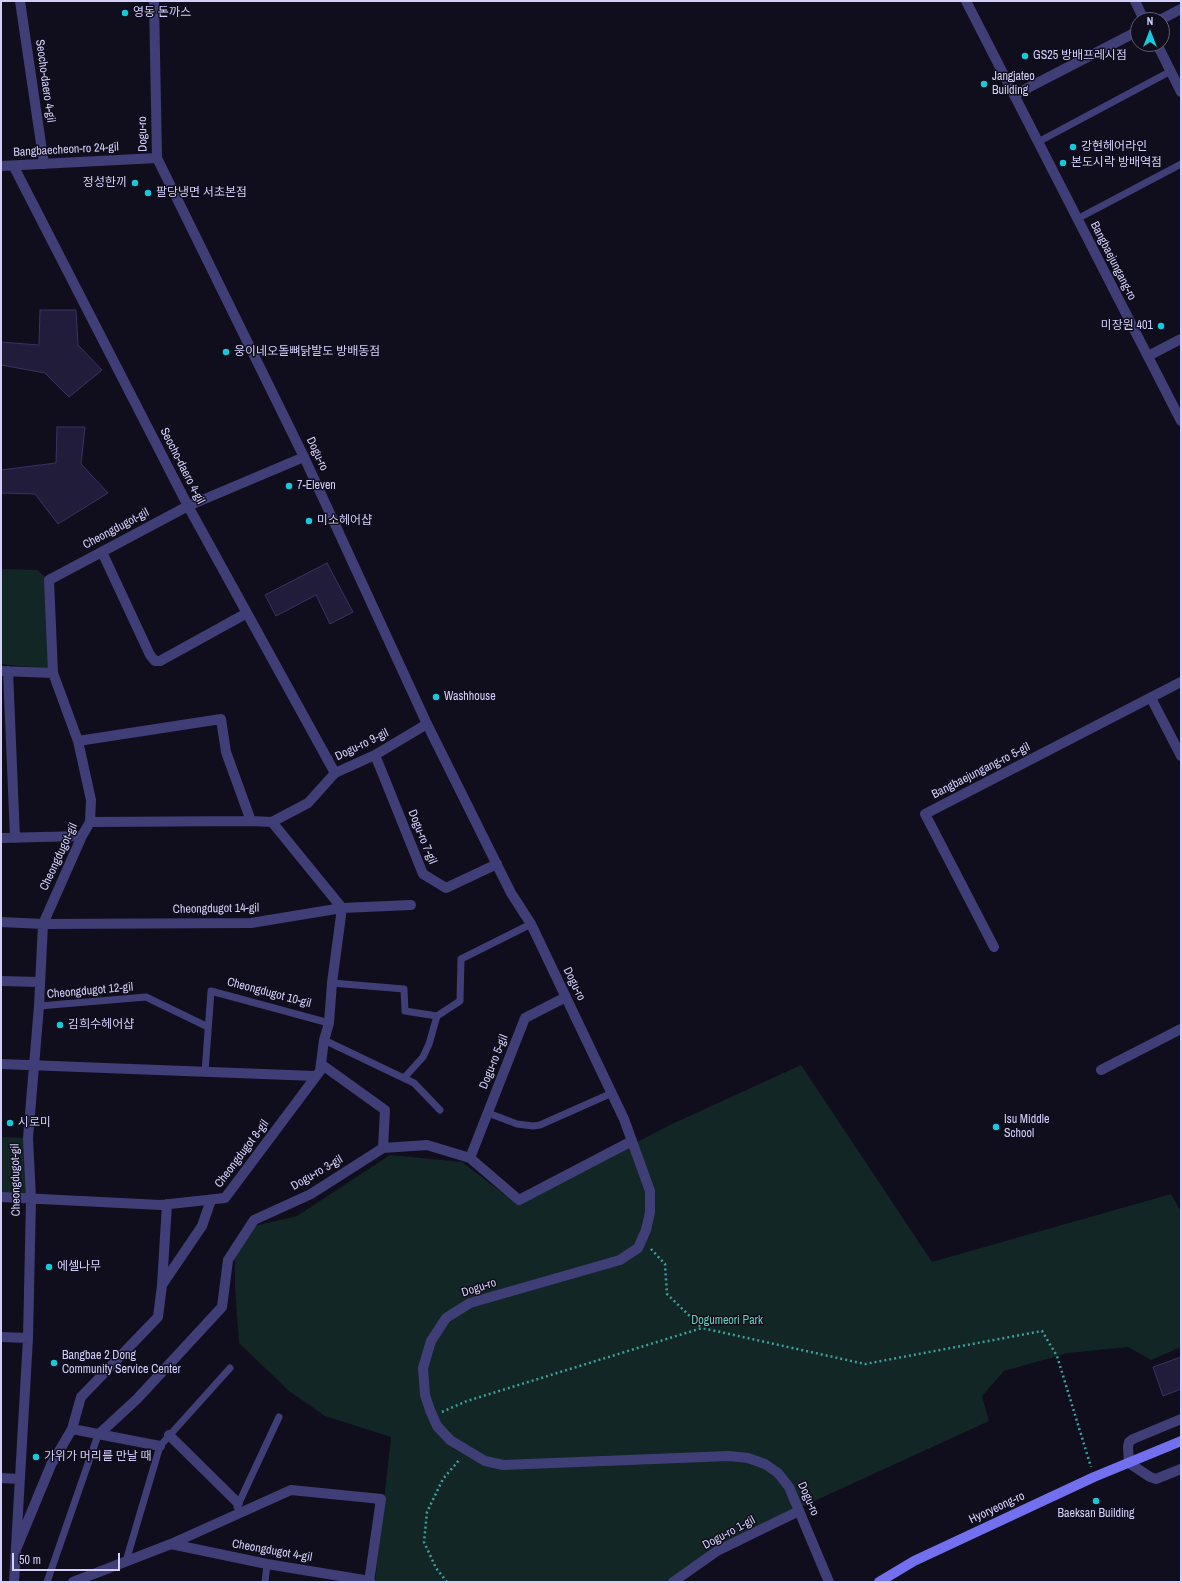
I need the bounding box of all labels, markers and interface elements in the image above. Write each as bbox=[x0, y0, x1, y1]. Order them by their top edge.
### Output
place label: 영동 돈까스 bbox=[133, 6, 191, 20]
marker: 영동 돈까스 bbox=[120, 8, 130, 18]
north arrow bbox=[1130, 12, 1170, 52]
text: N bbox=[1147, 14, 1153, 28]
street label: Seocho-daero 4-gil bbox=[32, 39, 58, 123]
place label: GS25 방배프레시점 bbox=[1033, 49, 1127, 63]
marker: GS25 방배프레시점 bbox=[1020, 51, 1030, 61]
place label: Jangjateo Building bbox=[992, 70, 1035, 98]
marker: Jangjateo Building bbox=[979, 79, 989, 89]
street label: Dogu-ro bbox=[135, 116, 151, 152]
street label: Bangbaecheon-ro 24-gil bbox=[13, 140, 119, 160]
place label: 강현헤어라인 bbox=[1081, 140, 1147, 154]
marker: 강현헤어라인 bbox=[1068, 142, 1078, 152]
place label: 본도시락 방배역점 bbox=[1071, 156, 1162, 170]
marker: 본도시락 방배역점 bbox=[1058, 158, 1068, 168]
place label: 정성한끼 bbox=[83, 176, 127, 190]
marker: 정성한끼 bbox=[130, 178, 140, 188]
place label: 팔당냉면 서초본점 bbox=[156, 186, 247, 200]
marker: 팔당냉면 서초본점 bbox=[143, 188, 153, 198]
street label: Bangbaejungang-ro bbox=[1087, 219, 1139, 303]
place label: 미장원 401 bbox=[1101, 319, 1153, 333]
marker: 미장원 401 bbox=[1156, 321, 1166, 331]
place label: 웅이네오돌뼈닭발도 방배동점 bbox=[234, 345, 380, 359]
marker: 웅이네오돌뼈닭발도 방배동점 bbox=[221, 347, 231, 357]
street label: Seocho-daero 4-gil bbox=[157, 425, 207, 507]
street label: Dogu-ro bbox=[303, 435, 331, 473]
place label: 7-Eleven bbox=[297, 479, 336, 493]
marker: 7-Eleven bbox=[284, 481, 294, 491]
street label: Cheongdugot-gil bbox=[80, 506, 152, 552]
place label: 미소헤어샵 bbox=[317, 514, 372, 528]
marker: 미소헤어샵 bbox=[304, 516, 314, 526]
place label: Washhouse bbox=[444, 690, 496, 704]
marker: Washhouse bbox=[431, 692, 441, 702]
street label: Dogu-ro 9-gil bbox=[333, 726, 391, 764]
street label: Bangbaejungang-ro 5-gil bbox=[929, 740, 1033, 802]
street label: Dogu-ro 7-gil bbox=[405, 808, 439, 866]
street label: Cheongdugot-gil bbox=[37, 821, 81, 893]
street label: Cheongdugot 14-gil bbox=[173, 901, 259, 917]
street label: Dogu-ro bbox=[560, 965, 588, 1003]
street label: Cheongdugot 10-gil bbox=[225, 975, 313, 1011]
street label: Cheongdugot 12-gil bbox=[46, 980, 134, 1002]
place label: 김희수헤어샵 bbox=[68, 1018, 134, 1032]
marker: 김희수헤어샵 bbox=[55, 1020, 65, 1030]
street label: Dogu-ro 5-gil bbox=[477, 1033, 511, 1091]
place label: Isu Middle School bbox=[1004, 1113, 1049, 1141]
place label: 시로미 bbox=[18, 1116, 51, 1130]
street label: Cheongdugot 8-gil bbox=[212, 1117, 272, 1191]
marker: 시로미 bbox=[5, 1118, 15, 1128]
marker: Isu Middle School bbox=[991, 1122, 1001, 1132]
street label: Cheongdugot-gil bbox=[8, 1144, 24, 1216]
street label: Dogu-ro 3-gil bbox=[289, 1152, 345, 1194]
place label: 에셀나무 bbox=[57, 1260, 101, 1274]
marker: 에셀나무 bbox=[44, 1262, 54, 1272]
street label: Dogu-ro bbox=[460, 1276, 498, 1300]
park label: Dogumeori Park bbox=[691, 1314, 763, 1328]
place label: Bangbae 2 Dong Community Service Center bbox=[62, 1349, 181, 1377]
marker: Bangbae 2 Dong Community Service Center bbox=[49, 1358, 59, 1368]
place label: 가위가 머리를 만날 때 bbox=[44, 1450, 152, 1464]
marker: 가위가 머리를 만날 때 bbox=[31, 1452, 41, 1462]
street label: Dogu-ro bbox=[794, 1480, 822, 1518]
street label: Hyoryeong-ro bbox=[967, 1489, 1027, 1527]
marker: Baeksan Building bbox=[1091, 1496, 1101, 1506]
place label: Baeksan Building bbox=[1057, 1507, 1135, 1521]
street label: Dogu-ro 1-gil bbox=[700, 1513, 758, 1553]
street label: Cheongdugot 4-gil bbox=[231, 1537, 313, 1565]
scale bar bbox=[14, 1545, 122, 1571]
text: 50 m bbox=[19, 1552, 41, 1568]

